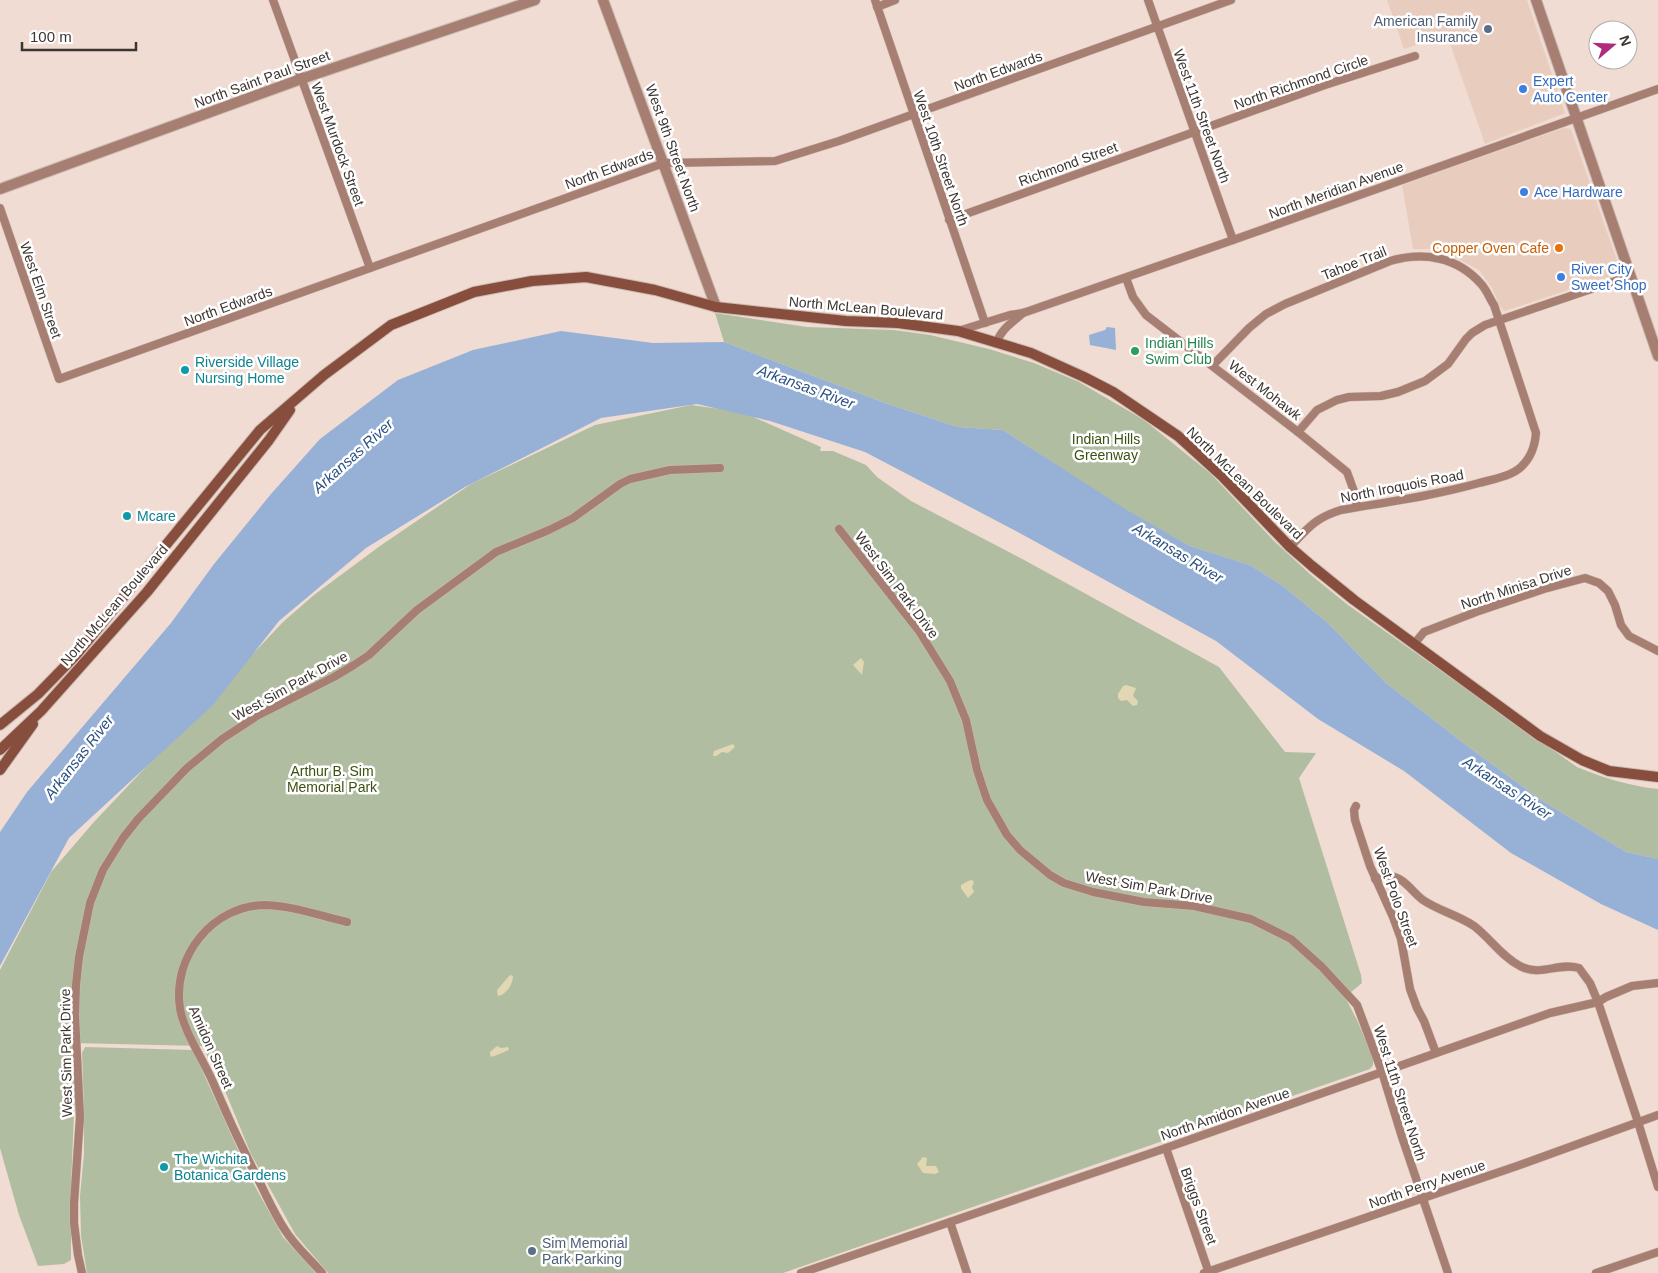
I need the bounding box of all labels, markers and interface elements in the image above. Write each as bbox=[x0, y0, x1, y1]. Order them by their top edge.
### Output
place label: American Family Insurance bbox=[1374, 13, 1478, 45]
scale bar bbox=[22, 20, 136, 52]
north arrow bbox=[1588, 20, 1638, 70]
marker: American Family Insurance bbox=[1482, 23, 1494, 35]
text: 100 m bbox=[30, 28, 72, 45]
text: N bbox=[1616, 33, 1635, 48]
street label: North Saint Paul Street bbox=[192, 47, 332, 111]
street label: West 11th Street North bbox=[1170, 47, 1234, 185]
street label: North Edwards bbox=[952, 48, 1044, 94]
street label: North Richmond Circle bbox=[1232, 51, 1370, 112]
place label: Expert Auto Center bbox=[1533, 73, 1608, 105]
street label: West Murdock Street bbox=[308, 80, 368, 208]
street label: West 9th Street North bbox=[643, 82, 703, 214]
marker: Expert Auto Center bbox=[1517, 83, 1529, 95]
street label: West 10th Street North bbox=[910, 88, 972, 228]
street label: Richmond Street bbox=[1016, 139, 1120, 189]
street label: North Edwards bbox=[563, 146, 655, 192]
street label: North Meridian Avenue bbox=[1266, 158, 1406, 222]
place label: Ace Hardware bbox=[1534, 184, 1623, 200]
marker: Ace Hardware bbox=[1518, 186, 1530, 198]
street label: West Elm Street bbox=[17, 240, 65, 340]
place label: Copper Oven Cafe bbox=[1432, 240, 1549, 256]
marker: Copper Oven Cafe bbox=[1553, 242, 1565, 254]
street label: Tahoe Trail bbox=[1319, 243, 1389, 283]
place label: River City Sweet Shop bbox=[1571, 261, 1647, 293]
marker: River City Sweet Shop bbox=[1555, 271, 1567, 283]
street label: North Edwards bbox=[182, 283, 274, 329]
street label: North McLean Boulevard bbox=[788, 293, 944, 323]
place label: Indian Hills Swim Club bbox=[1145, 335, 1213, 367]
marker: Indian Hills Swim Club bbox=[1129, 345, 1141, 357]
place label: Riverside Village Nursing Home bbox=[195, 354, 299, 386]
street label: West Mohawk bbox=[1226, 357, 1305, 424]
water label: Arkansas River bbox=[755, 361, 858, 412]
marker: Riverside Village Nursing Home bbox=[179, 364, 191, 376]
water label: Arkansas River bbox=[308, 415, 397, 497]
street label: North McLean Boulevard bbox=[1184, 423, 1306, 543]
park label: Indian Hills Greenway bbox=[1072, 431, 1140, 463]
street label: North Iroquois Road bbox=[1339, 466, 1465, 506]
place label: Mcare bbox=[137, 508, 176, 524]
marker: Mcare bbox=[121, 510, 133, 522]
water label: Arkansas River bbox=[1129, 519, 1227, 587]
street label: West Sim Park Drive bbox=[852, 529, 942, 641]
street label: North McLean Boulevard bbox=[57, 541, 171, 669]
street label: North Minisa Drive bbox=[1459, 562, 1573, 612]
street label: West Sim Park Drive bbox=[230, 648, 350, 724]
water label: Arkansas River bbox=[40, 711, 117, 803]
water label: Arkansas River bbox=[1459, 752, 1555, 823]
park label: Arthur B. Sim Memorial Park bbox=[287, 763, 378, 795]
street label: West Polo Street bbox=[1371, 845, 1421, 949]
street label: West Sim Park Drive bbox=[1084, 868, 1214, 906]
street label: West Sim Park Drive bbox=[57, 988, 75, 1118]
street label: Amidon Street bbox=[186, 1003, 236, 1091]
street label: West 11th Street North bbox=[1371, 1023, 1429, 1163]
street label: North Amidon Avenue bbox=[1158, 1084, 1292, 1144]
place label: The Wichita Botanica Gardens bbox=[174, 1151, 286, 1183]
street label: North Perry Avenue bbox=[1367, 1157, 1487, 1211]
marker: The Wichita Botanica Gardens bbox=[158, 1161, 170, 1173]
street label: Briggs Street bbox=[1178, 1165, 1220, 1247]
place label: Sim Memorial Park Parking bbox=[542, 1235, 628, 1267]
marker: Sim Memorial Park Parking bbox=[526, 1245, 538, 1257]

